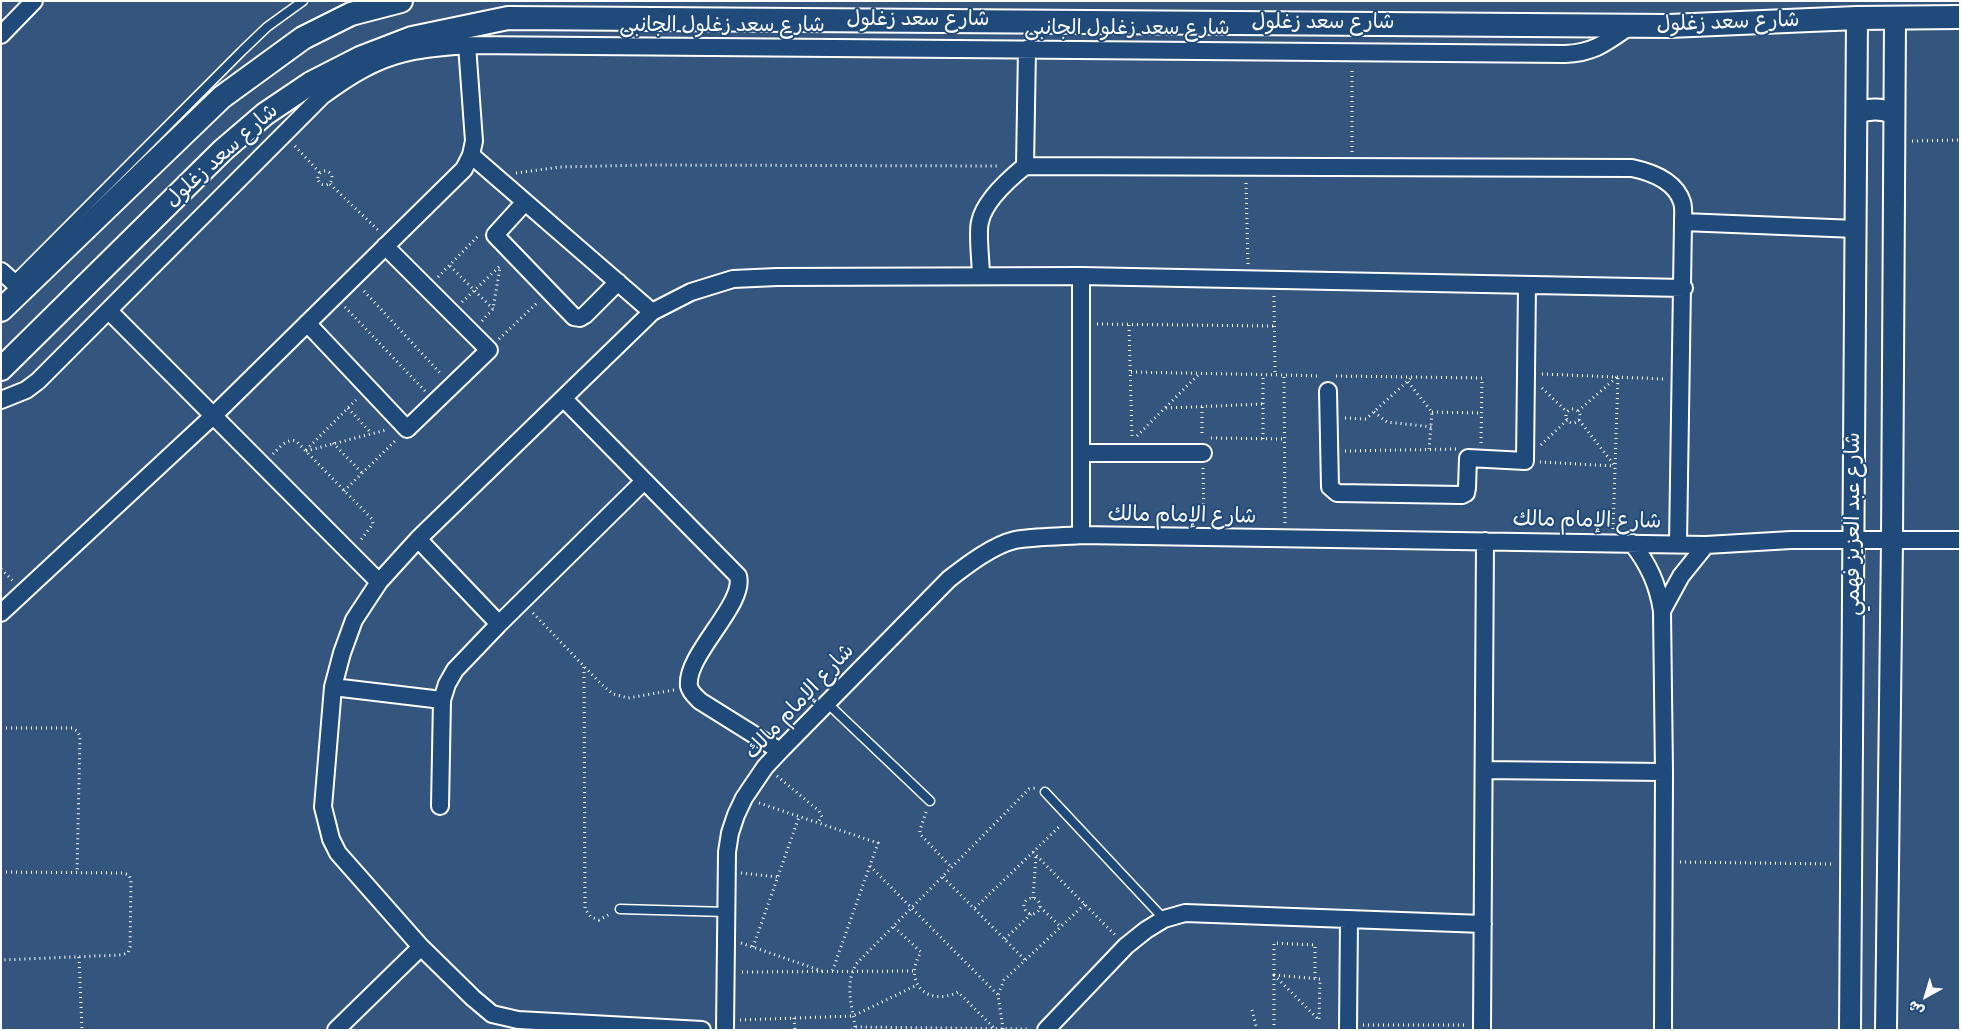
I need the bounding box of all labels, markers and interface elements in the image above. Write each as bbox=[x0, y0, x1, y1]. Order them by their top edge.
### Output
street label: شارع سعد زغلول bbox=[846, 7, 990, 33]
street label: شارع سعد زغلول bbox=[1656, 8, 1800, 38]
street label: شارع سعد زغلول bbox=[1251, 10, 1395, 36]
street label: شارع سعد زغلول الجانبى bbox=[619, 13, 825, 39]
street label: شارع سعد زغلول الجانبى bbox=[1024, 16, 1230, 42]
street label: شارع سعد زغلول bbox=[160, 99, 284, 213]
street label: شارع عبد العزيز فهمي bbox=[1841, 432, 1867, 616]
street label: شارع الإمام مالك bbox=[1107, 502, 1257, 530]
street label: شارع الإمام مالك bbox=[1512, 507, 1662, 535]
street label: شارع الإمام مالك bbox=[740, 639, 860, 765]
north arrow bbox=[1901, 971, 1951, 1021]
text: ش bbox=[1905, 997, 1928, 1019]

